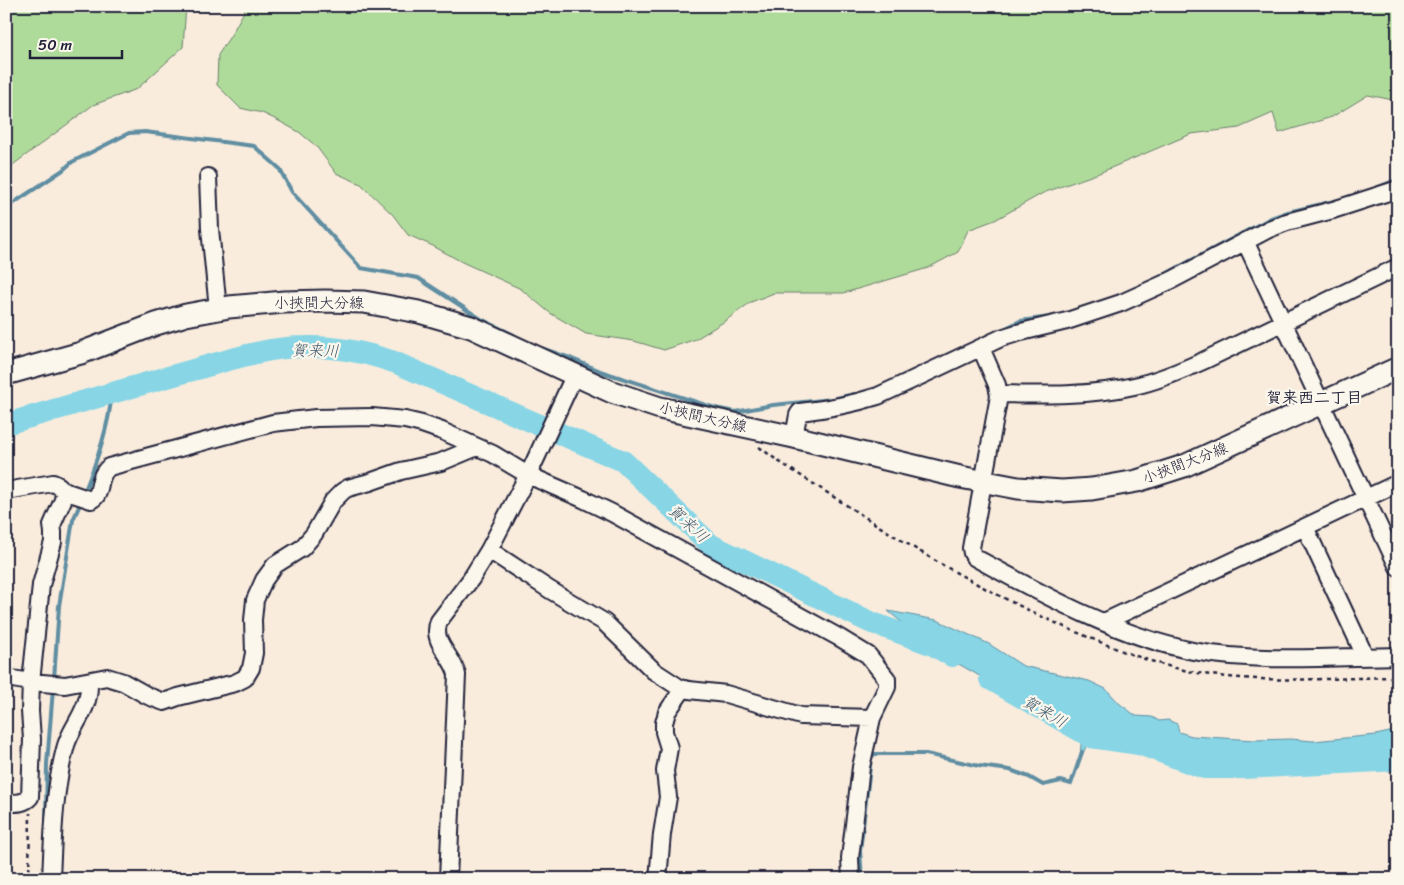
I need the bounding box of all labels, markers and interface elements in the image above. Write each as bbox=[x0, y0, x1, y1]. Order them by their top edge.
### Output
scale bar bbox=[30, 28, 122, 60]
text: 50 m bbox=[38, 32, 73, 58]
street label: 小挾間大分線 bbox=[274, 290, 364, 316]
water label: 賀来川 bbox=[291, 336, 339, 365]
district label: 賀来西二丁目 bbox=[1266, 383, 1362, 412]
street label: 小挾間大分線 bbox=[656, 394, 750, 440]
street label: 小挾間大分線 bbox=[1138, 435, 1232, 491]
water label: 賀来川 bbox=[661, 496, 716, 550]
water label: 賀来川 bbox=[1017, 687, 1073, 736]

